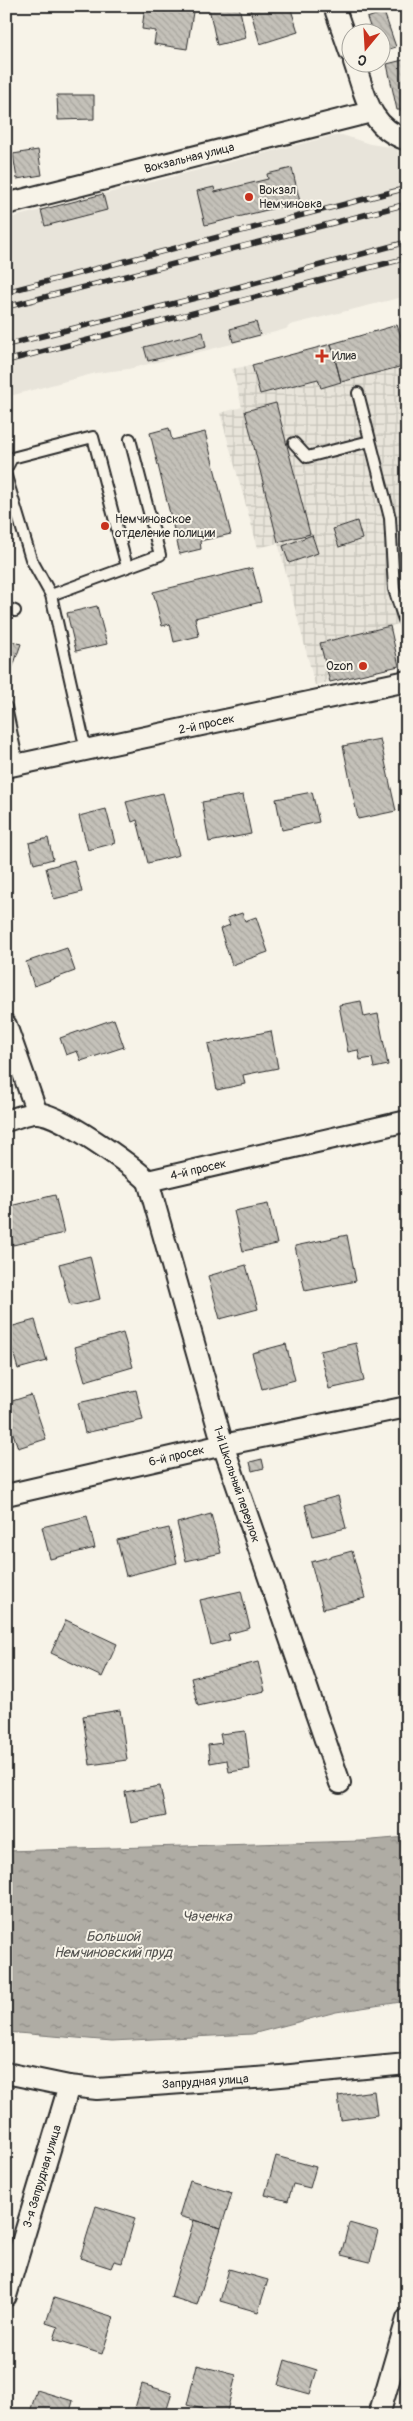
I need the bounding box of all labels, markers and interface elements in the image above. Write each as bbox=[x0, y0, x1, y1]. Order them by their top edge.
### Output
north arrow bbox=[340, 22, 390, 72]
text: С bbox=[355, 50, 369, 69]
street label: Вокзальная улица bbox=[143, 139, 236, 176]
place label: Вокзал Немчиновка bbox=[259, 183, 322, 212]
marker: Вокзал Немчиновка bbox=[243, 191, 255, 203]
place label: Илиа bbox=[332, 349, 357, 364]
marker: Илиа bbox=[316, 350, 328, 362]
place label: Немчиновское отделение полиции bbox=[115, 512, 216, 541]
marker: Немчиновское отделение полиции bbox=[99, 520, 111, 532]
place label: Ozon bbox=[326, 659, 353, 674]
marker: Ozon bbox=[357, 660, 369, 672]
street label: 2-й просек bbox=[177, 711, 236, 737]
street label: 4-й просек bbox=[169, 1156, 228, 1183]
street label: 1-й Школьный переулок bbox=[210, 1424, 264, 1545]
street label: 6-й просек bbox=[147, 1442, 206, 1469]
water label: Чаченка bbox=[182, 1908, 233, 1925]
water label: Большой Немчиновский пруд bbox=[54, 1928, 174, 1961]
street label: Запрудная улица bbox=[162, 2071, 249, 2092]
street label: 3-я Запрудная улица bbox=[19, 2123, 65, 2230]

